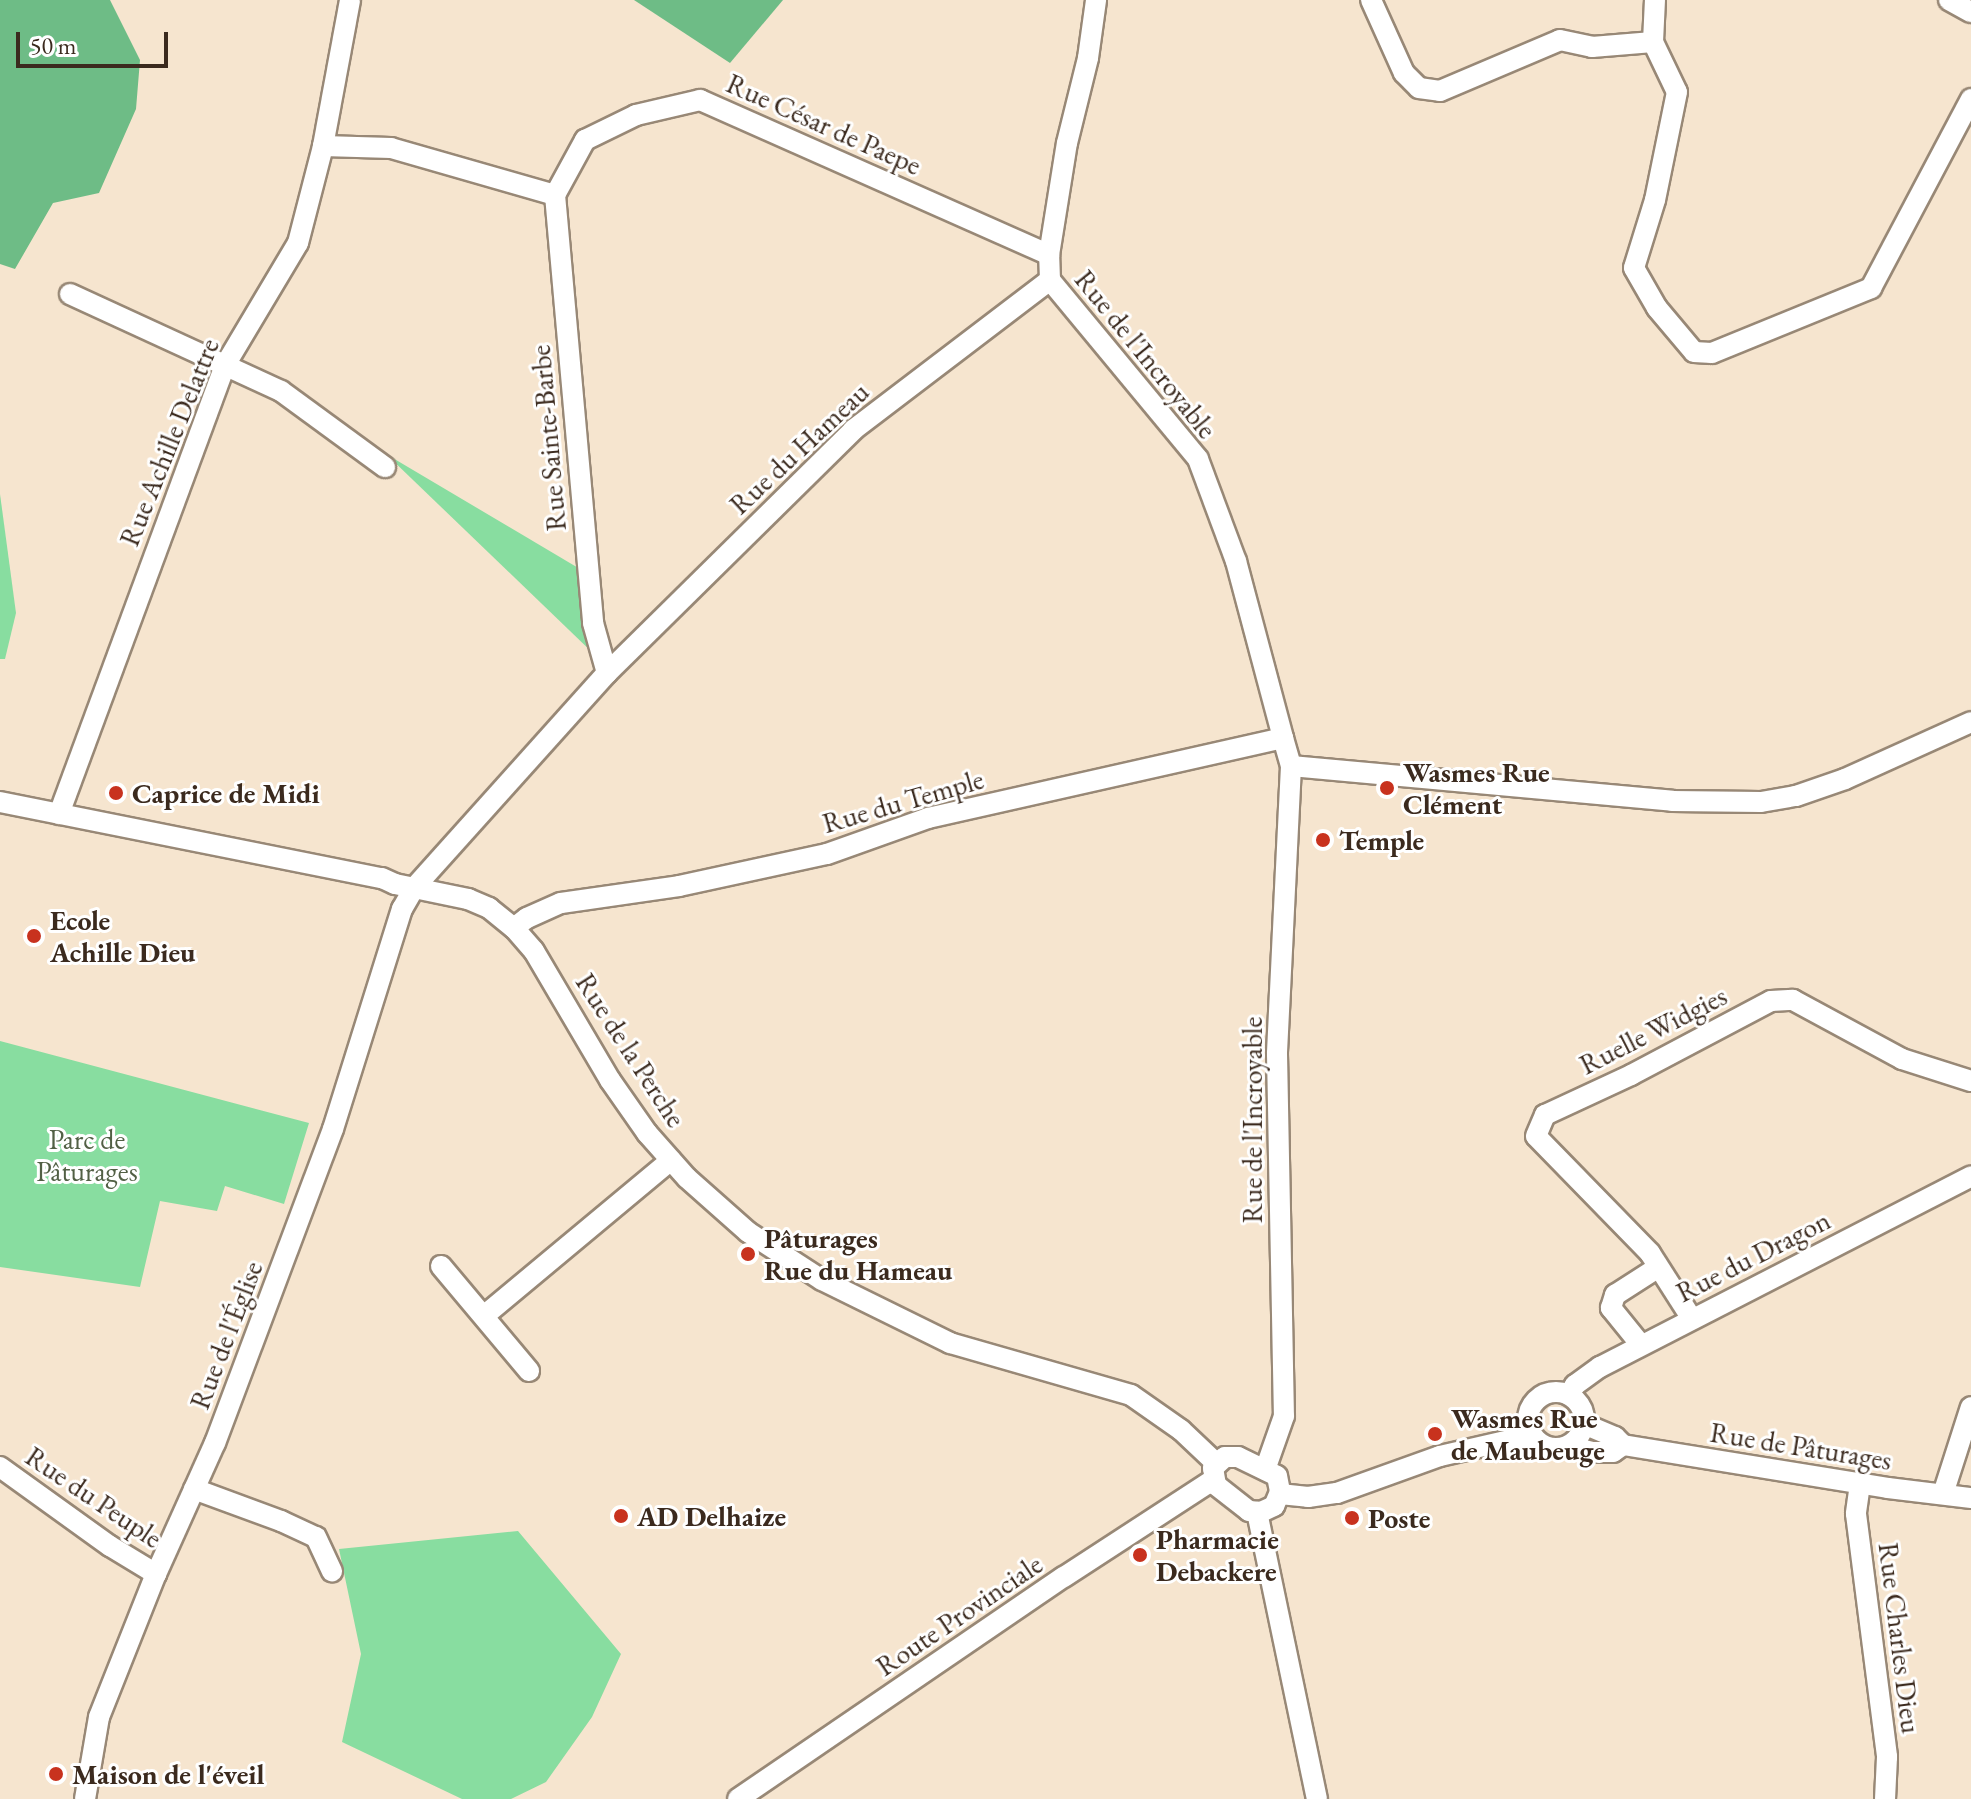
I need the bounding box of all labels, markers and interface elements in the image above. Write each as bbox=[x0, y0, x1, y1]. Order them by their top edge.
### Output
scale bar bbox=[20, 16, 172, 66]
text: 50 m bbox=[30, 30, 77, 61]
street label: Rue César de Paepe bbox=[721, 66, 927, 182]
street label: Rue de l'Incroyable bbox=[1068, 263, 1224, 445]
street label: Rue Achille Delattre bbox=[112, 333, 226, 551]
street label: Rue Sainte-Barbe bbox=[523, 344, 573, 532]
street label: Rue du Hameau bbox=[722, 375, 876, 521]
place label: Wasmes Rue Clément bbox=[1403, 755, 1550, 821]
street label: Rue du Temple bbox=[819, 762, 987, 840]
place label: Caprice de Midi bbox=[132, 776, 320, 810]
marker: Wasmes Rue Clément bbox=[1378, 779, 1396, 797]
marker: Caprice de Midi bbox=[107, 784, 125, 802]
place label: Temple bbox=[1339, 823, 1424, 857]
marker: Temple bbox=[1314, 831, 1332, 849]
place label: Ecole Achille Dieu bbox=[50, 903, 196, 969]
marker: Ecole Achille Dieu bbox=[25, 927, 43, 945]
street label: Rue de la Perche bbox=[569, 967, 693, 1133]
street label: Ruelle Widgies bbox=[1574, 979, 1732, 1081]
street label: Rue de l'Incroyable bbox=[1235, 1017, 1269, 1223]
park label: Parc de Pâturages bbox=[36, 1122, 138, 1188]
street label: Rue du Dragon bbox=[1670, 1203, 1836, 1309]
place label: Pâturages Rue du Hameau bbox=[764, 1221, 953, 1287]
marker: Pâturages Rue du Hameau bbox=[739, 1245, 757, 1263]
street label: Rue de l'Église bbox=[182, 1256, 270, 1414]
place label: Wasmes Rue de Maubeuge bbox=[1451, 1401, 1605, 1467]
street label: Rue de Pâturages bbox=[1708, 1415, 1894, 1477]
marker: Wasmes Rue de Maubeuge bbox=[1426, 1425, 1444, 1443]
street label: Rue du Peuple bbox=[19, 1439, 169, 1555]
place label: AD Delhaize bbox=[637, 1499, 786, 1533]
place label: Poste bbox=[1368, 1501, 1431, 1535]
marker: AD Delhaize bbox=[612, 1507, 630, 1525]
marker: Poste bbox=[1343, 1509, 1361, 1527]
place label: Pharmacie Debackere bbox=[1156, 1522, 1279, 1588]
street label: Rue Charles Dieu bbox=[1872, 1541, 1928, 1735]
marker: Pharmacie Debackere bbox=[1131, 1546, 1149, 1564]
street label: Route Provinciale bbox=[870, 1547, 1048, 1683]
place label: Maison de l'éveil bbox=[72, 1757, 265, 1791]
marker: Maison de l'éveil bbox=[47, 1765, 65, 1783]

